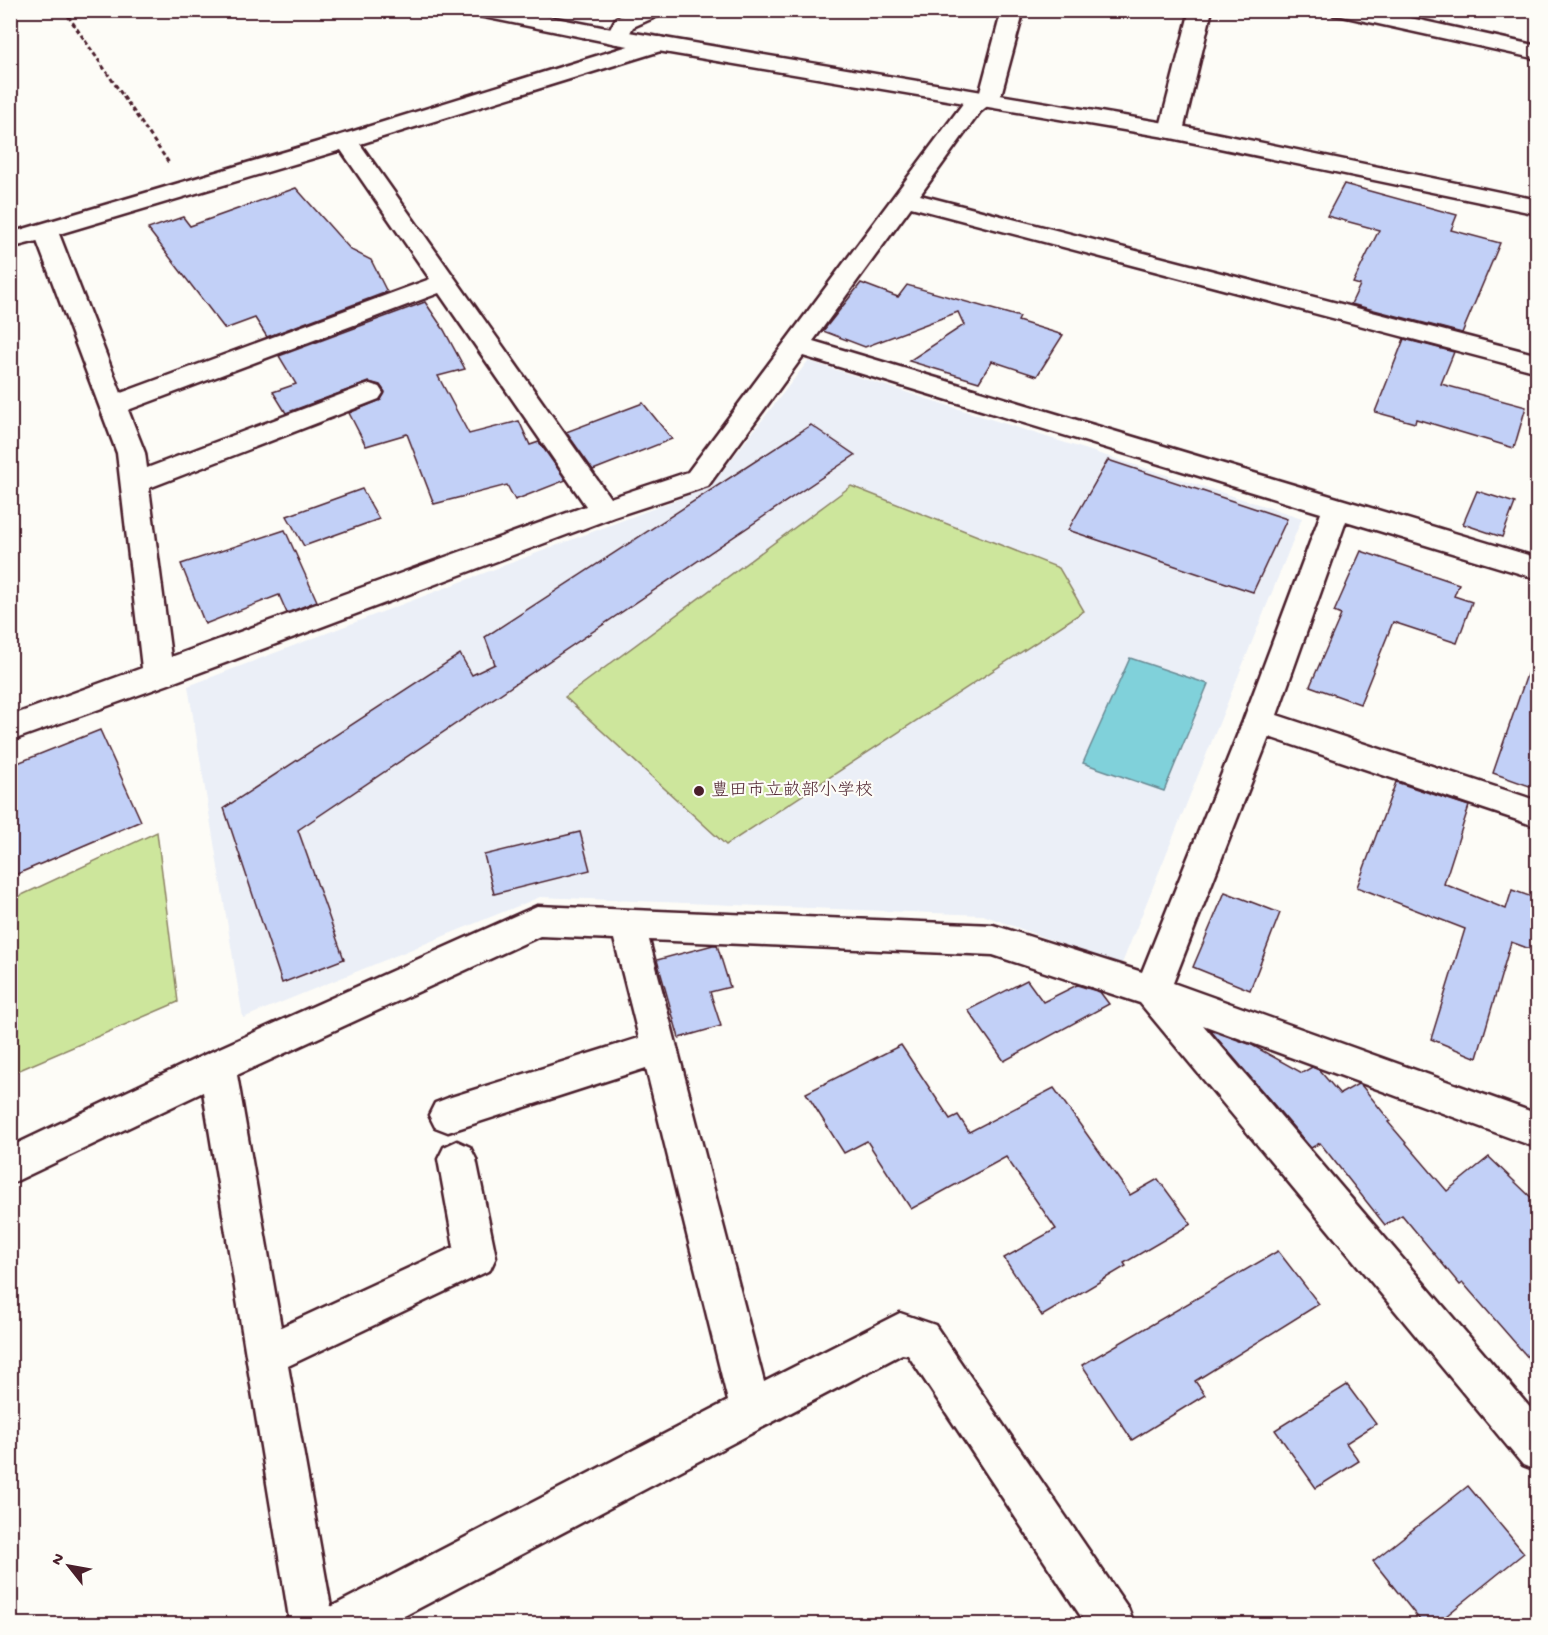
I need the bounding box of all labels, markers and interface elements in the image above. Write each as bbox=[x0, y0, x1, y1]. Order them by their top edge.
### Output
place label: 豊田市立畝部小学校 bbox=[711, 780, 873, 802]
marker: 豊田市立畝部小学校 bbox=[692, 784, 706, 798]
north arrow bbox=[39, 1536, 99, 1596]
text: N bbox=[48, 1550, 70, 1569]

